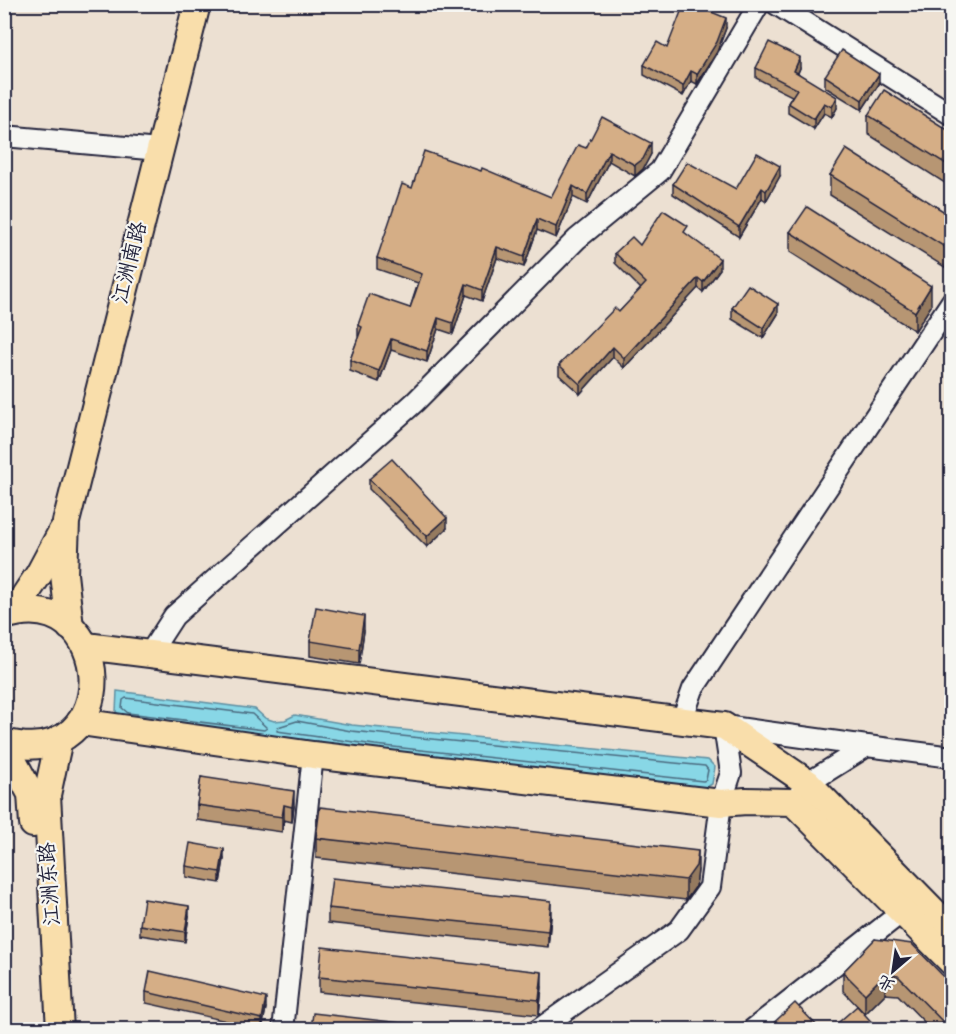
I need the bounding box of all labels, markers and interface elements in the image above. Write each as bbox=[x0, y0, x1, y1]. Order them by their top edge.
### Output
street label: 江洲南路 bbox=[106, 219, 156, 307]
street label: 江洲东路 bbox=[33, 841, 69, 927]
north arrow bbox=[863, 941, 923, 1001]
text: 北 bbox=[874, 968, 900, 997]

